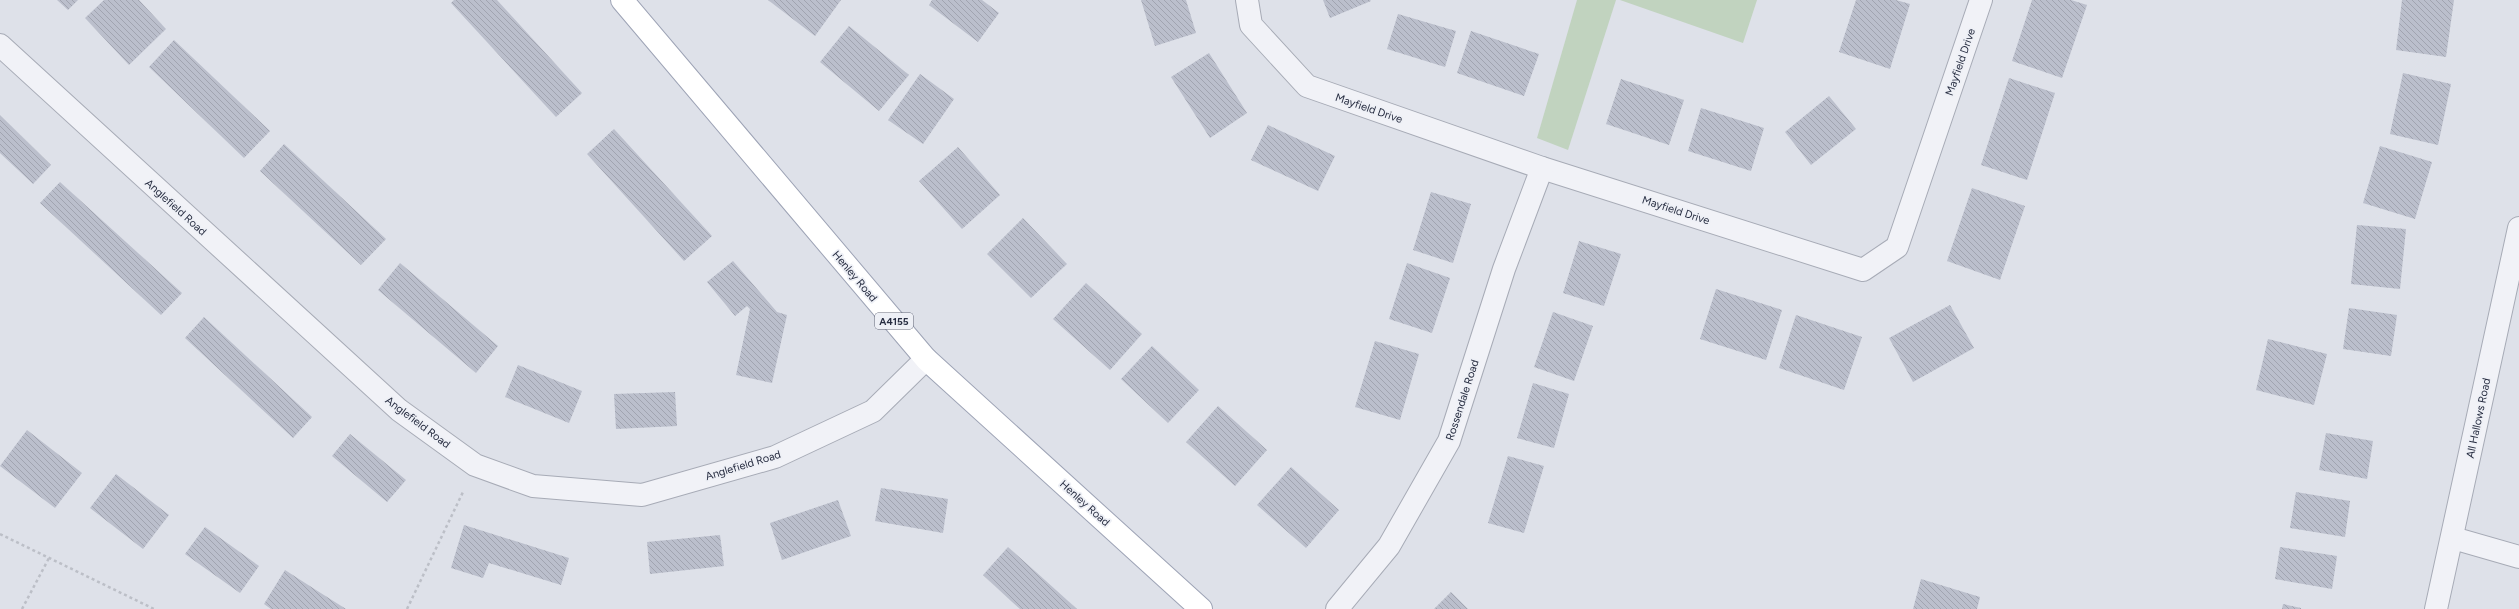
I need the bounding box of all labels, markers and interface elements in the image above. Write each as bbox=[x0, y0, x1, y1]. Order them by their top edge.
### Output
street label: Mayfield Drive bbox=[1943, 27, 1978, 97]
street label: Mayfield Drive bbox=[1334, 91, 1404, 126]
street label: Anglefield Road bbox=[142, 176, 209, 238]
street label: Mayfield Drive bbox=[1640, 193, 1711, 228]
street label: Henley Road bbox=[830, 248, 880, 304]
road number: A4155 bbox=[875, 313, 913, 329]
street label: Rossendale Road bbox=[1443, 358, 1482, 442]
street label: All Hallows Road bbox=[2464, 377, 2493, 459]
street label: Anglefield Road bbox=[383, 394, 453, 451]
street label: Anglefield Road bbox=[704, 448, 782, 483]
street label: Henley Road bbox=[1057, 478, 1112, 529]

